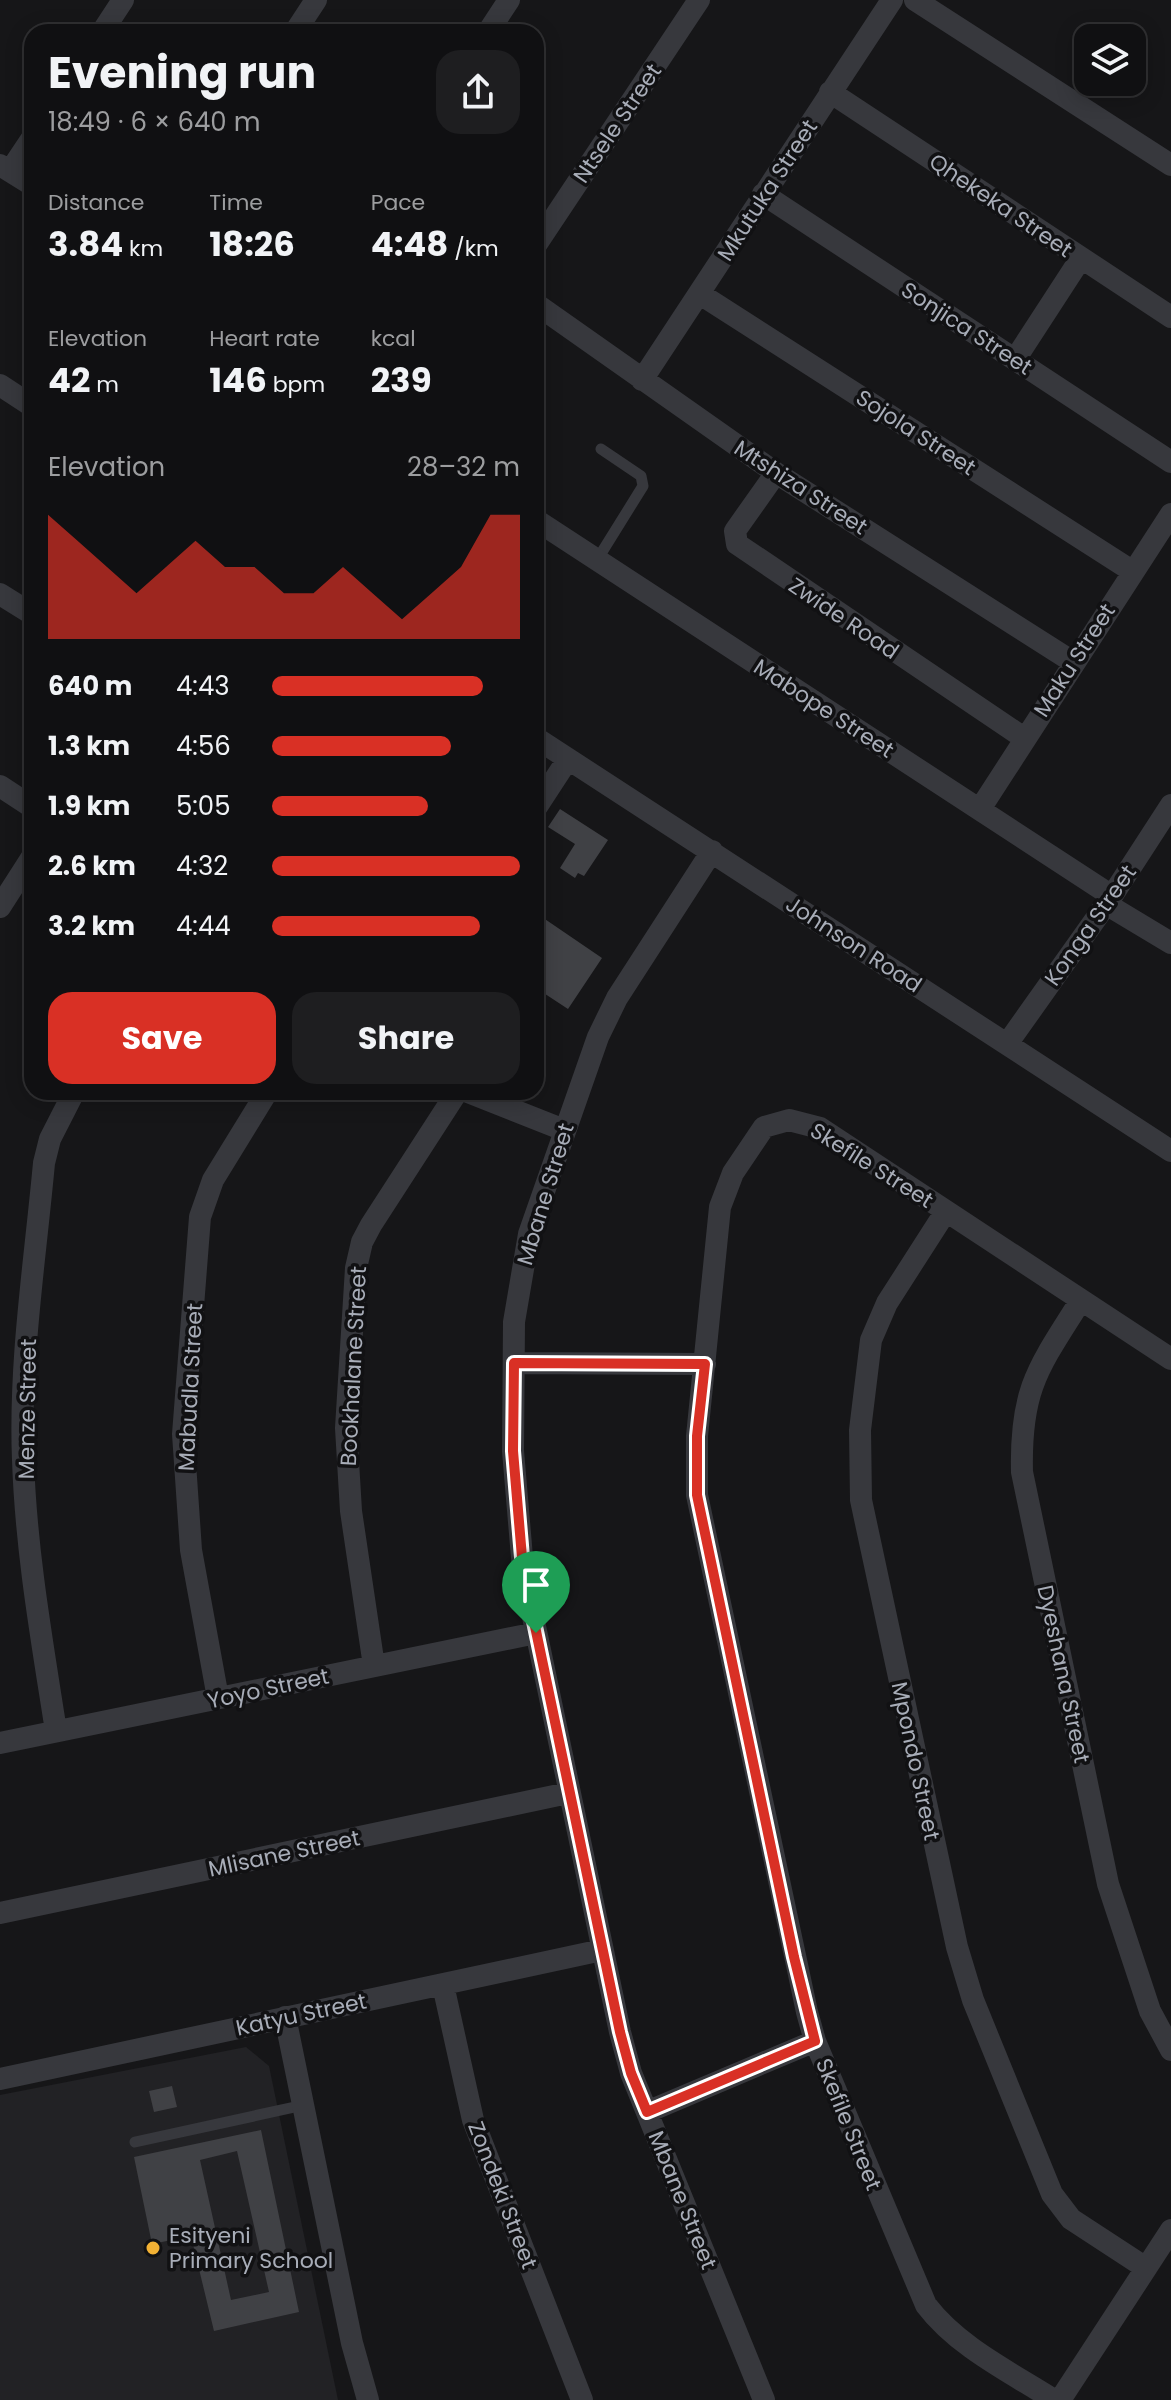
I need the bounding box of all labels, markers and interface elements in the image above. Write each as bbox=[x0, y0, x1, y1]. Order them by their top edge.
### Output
map controls bbox=[1074, 24, 1146, 96]
button: layers bbox=[1074, 24, 1146, 96]
text: Evening run bbox=[48, 42, 316, 103]
button: share bbox=[436, 50, 520, 134]
street label: Ntsele Street bbox=[566, 57, 669, 189]
text: 18:49 · 6 × 640 m bbox=[48, 104, 260, 140]
street label: Mkutuka Street bbox=[710, 114, 825, 267]
street label: Qhekeka Street bbox=[923, 146, 1078, 265]
text: Distance bbox=[48, 187, 144, 218]
text: Time bbox=[209, 187, 263, 218]
text: Pace bbox=[371, 187, 425, 218]
text: 3.84 bbox=[48, 220, 123, 268]
text: 18:26 bbox=[209, 220, 295, 268]
text: 4:48 bbox=[371, 220, 448, 268]
text: km bbox=[123, 233, 163, 264]
text: /km bbox=[448, 233, 499, 264]
street label: Sonjica Street bbox=[895, 274, 1038, 382]
text: Elevation bbox=[48, 323, 147, 354]
text: Heart rate bbox=[209, 323, 320, 354]
text: kcal bbox=[371, 323, 416, 354]
text: 42 bbox=[48, 356, 90, 404]
text: 146 bbox=[209, 356, 267, 404]
text: 239 bbox=[371, 356, 432, 404]
text: m bbox=[90, 369, 119, 400]
text: bpm bbox=[267, 369, 325, 400]
street label: Sojola Street bbox=[850, 382, 982, 483]
street label: Mtshiza Street bbox=[728, 433, 873, 542]
text: Elevation bbox=[48, 449, 165, 485]
text: 28–32 m bbox=[407, 449, 520, 485]
street label: Zwide Road bbox=[782, 570, 905, 667]
street label: Maku Street bbox=[1026, 598, 1123, 723]
street label: Mabope Street bbox=[748, 651, 900, 765]
text: 640 m bbox=[48, 668, 132, 704]
text: 4:43 bbox=[176, 668, 230, 704]
text: 1.3 km bbox=[48, 728, 130, 764]
text: 4:56 bbox=[176, 728, 231, 764]
text: 1.9 km bbox=[48, 788, 130, 824]
text: 5:05 bbox=[176, 788, 231, 824]
text: 2.6 km bbox=[48, 848, 136, 884]
text: 4:32 bbox=[176, 848, 228, 884]
street label: Konga Street bbox=[1037, 858, 1144, 992]
street label: Johnson Road bbox=[780, 889, 928, 1000]
text: 3.2 km bbox=[48, 908, 135, 944]
text: 4:44 bbox=[176, 908, 231, 944]
button: Save bbox=[48, 992, 276, 1084]
button: Share bbox=[292, 992, 520, 1084]
street label: Skefile Street bbox=[804, 1115, 939, 1216]
street label: Mbane Street bbox=[509, 1119, 582, 1269]
street label: Bookhalane Street bbox=[333, 1265, 374, 1467]
street label: Mabudla Street bbox=[171, 1302, 210, 1472]
street label: Menze Street bbox=[11, 1338, 44, 1480]
pin bbox=[502, 1551, 570, 1633]
icon: arrive bbox=[514, 1563, 558, 1607]
street label: Dyeshana Street bbox=[1030, 1582, 1098, 1766]
street label: Yoyo Street bbox=[204, 1660, 332, 1717]
street label: Mpondo Street bbox=[884, 1679, 947, 1843]
street label: Mlisane Street bbox=[205, 1822, 363, 1885]
street label: Katyu Street bbox=[233, 1986, 369, 2043]
street label: Skefile Street bbox=[808, 2054, 889, 2195]
street label: Zondeki Street bbox=[460, 2117, 545, 2273]
street label: Mbane Street bbox=[641, 2126, 724, 2274]
place label: Esityeni Primary School bbox=[169, 2220, 333, 2276]
marker: Esityeni Primary School bbox=[144, 2239, 162, 2257]

